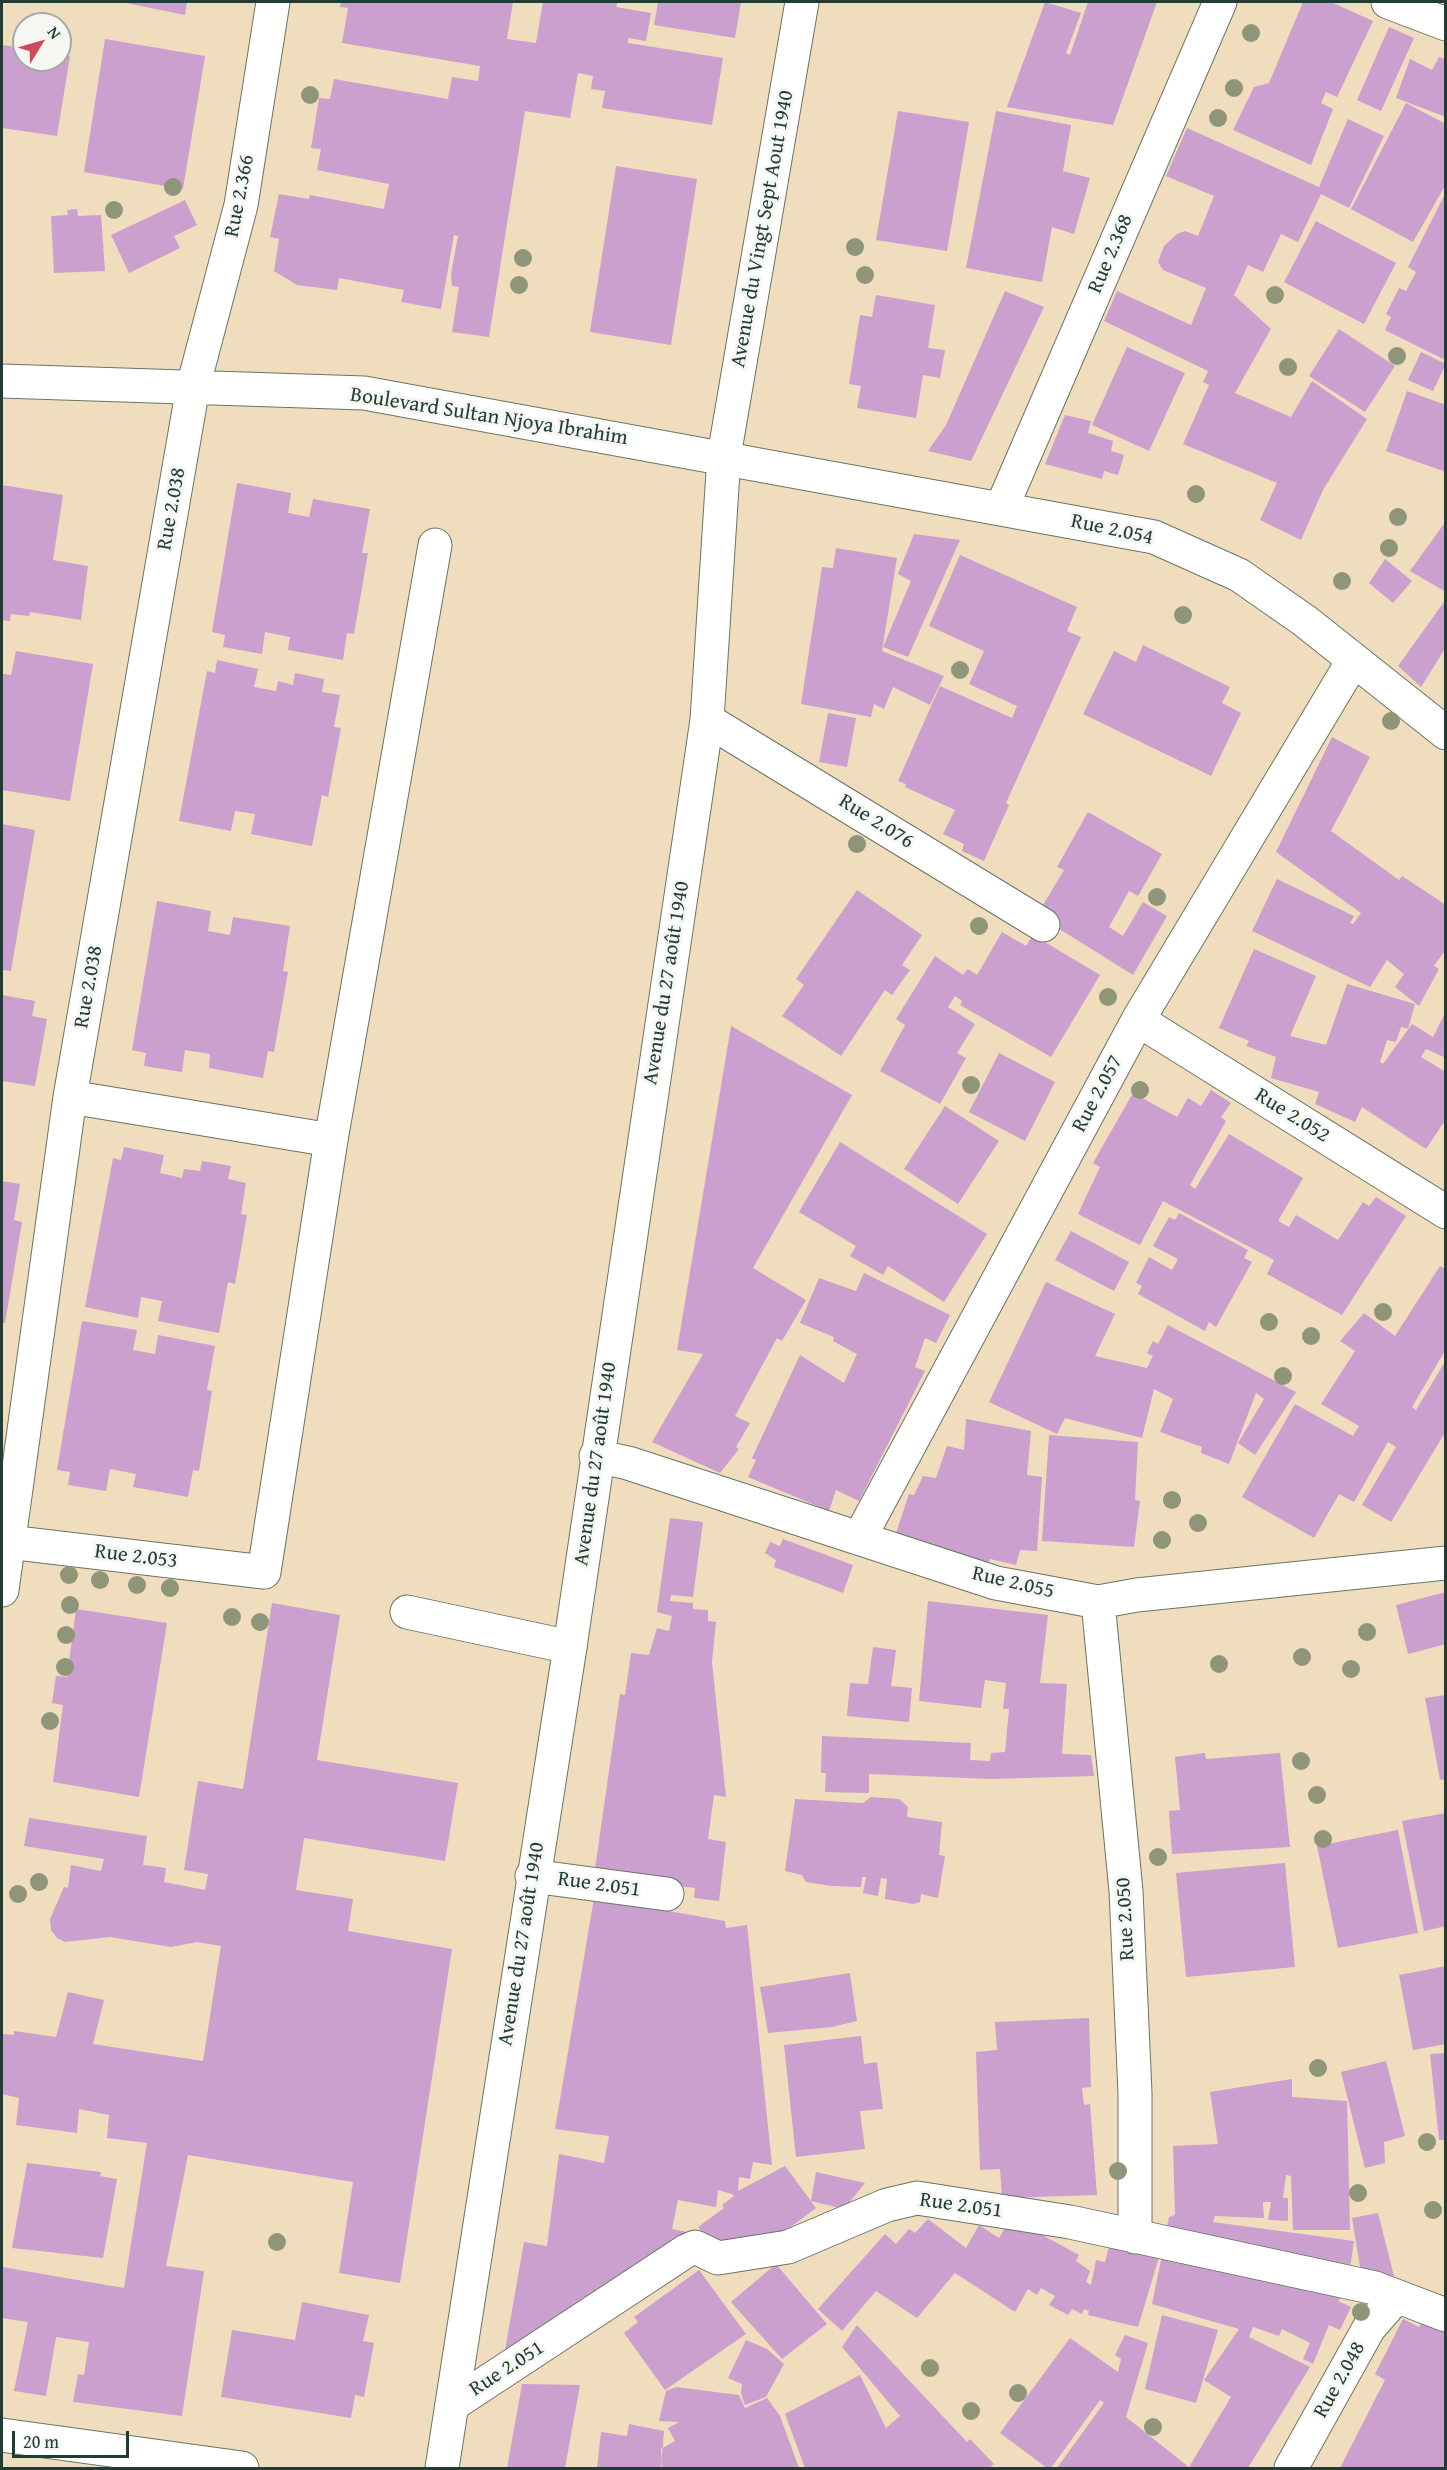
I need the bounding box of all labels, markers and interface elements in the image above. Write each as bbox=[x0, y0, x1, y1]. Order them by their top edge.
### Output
north arrow bbox=[12, 12, 72, 72]
text: N bbox=[42, 21, 68, 44]
street label: Avenue du Vingt Sept Aout 1940 bbox=[726, 88, 800, 370]
street label: Rue 2.366 bbox=[220, 153, 260, 239]
street label: Rue 2.368 bbox=[1083, 211, 1139, 297]
street label: Boulevard Sultan Njoya Ibrahim bbox=[348, 383, 630, 451]
street label: Rue 2.038 bbox=[152, 466, 192, 552]
street label: Rue 2.054 bbox=[1069, 509, 1155, 551]
street label: Rue 2.076 bbox=[834, 789, 918, 855]
street label: Avenue du 27 août 1940 bbox=[638, 879, 696, 1087]
street label: Rue 2.038 bbox=[69, 944, 109, 1030]
street label: Rue 2.057 bbox=[1067, 1051, 1129, 1137]
street label: Rue 2.052 bbox=[1250, 1083, 1334, 1149]
street label: Avenue du 27 août 1940 bbox=[569, 1360, 623, 1568]
street label: Rue 2.053 bbox=[93, 1539, 179, 1575]
street label: Rue 2.055 bbox=[970, 1561, 1056, 1605]
street label: Avenue du 27 août 1940 bbox=[493, 1840, 551, 2048]
street label: Rue 2.051 bbox=[556, 1867, 642, 1903]
street label: Rue 2.050 bbox=[1111, 1877, 1141, 1961]
street label: Rue 2.051 bbox=[918, 2188, 1004, 2224]
street label: Rue 2.051 bbox=[465, 2336, 549, 2402]
street label: Rue 2.048 bbox=[1309, 2337, 1371, 2423]
scale bar bbox=[15, 2419, 132, 2457]
text: 20 m bbox=[23, 2428, 59, 2455]

